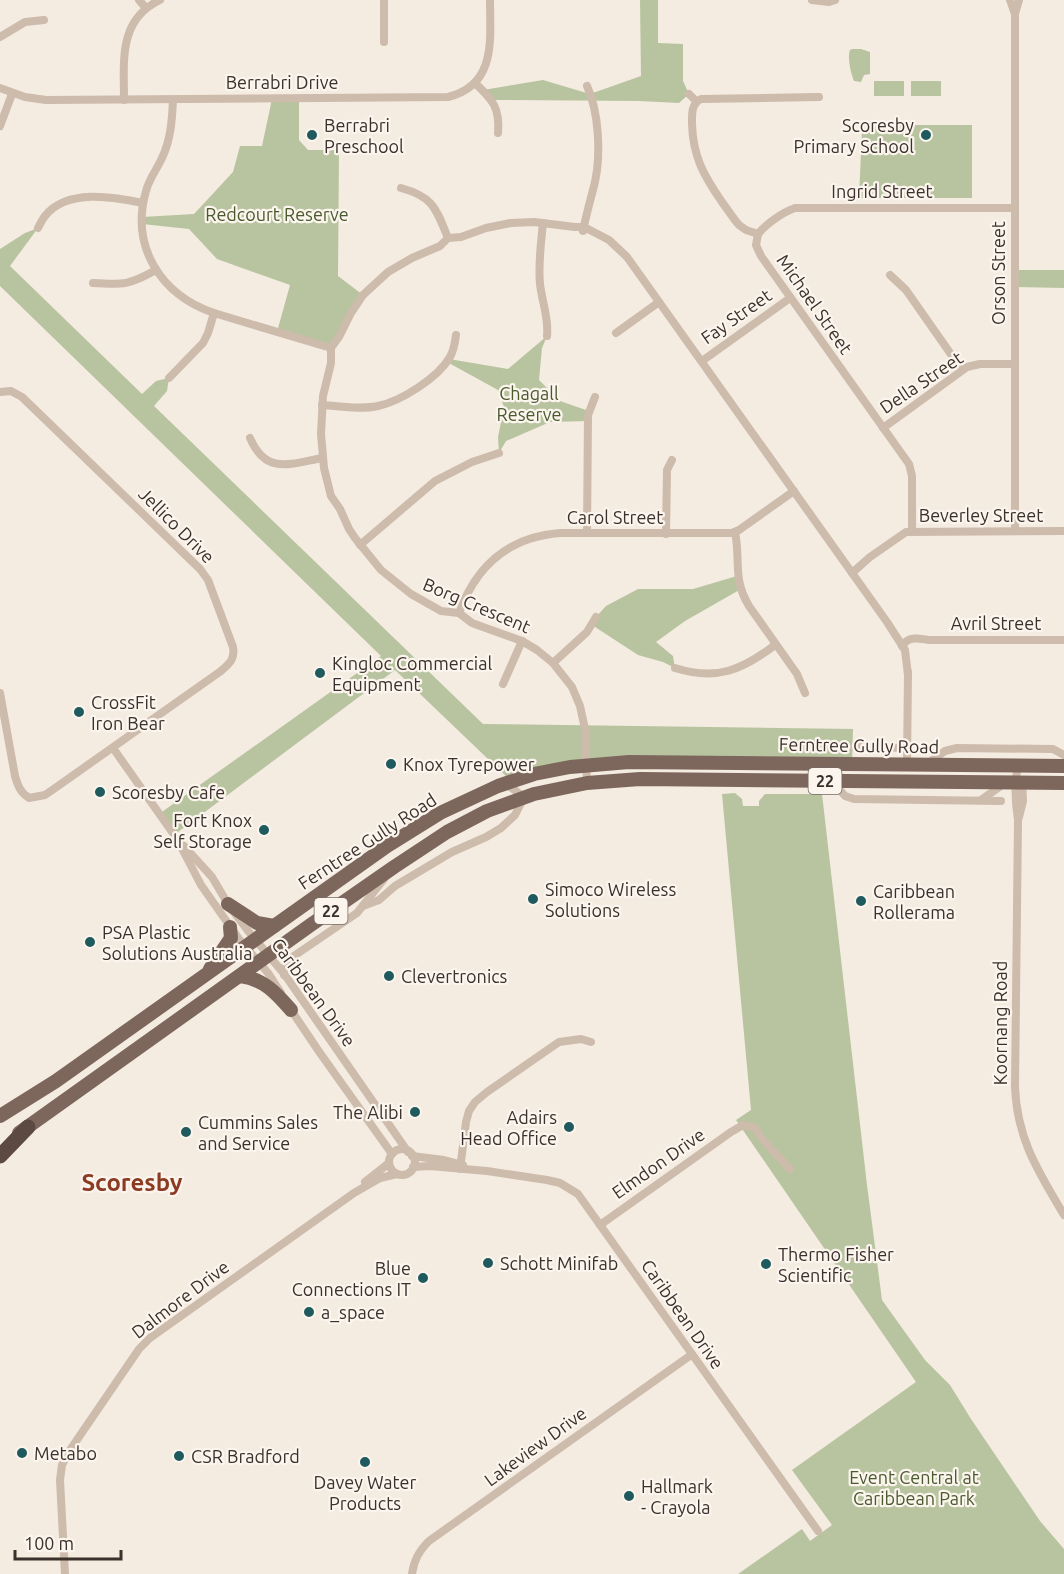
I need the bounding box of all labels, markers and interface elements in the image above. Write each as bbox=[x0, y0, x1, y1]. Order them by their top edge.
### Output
street label: Berrabri Drive bbox=[226, 72, 338, 92]
place label: Berrabri Preschool bbox=[324, 115, 404, 156]
place label: Scoresby Primary School bbox=[793, 115, 914, 156]
marker: Berrabri Preschool bbox=[305, 128, 319, 142]
marker: Scoresby Primary School bbox=[919, 128, 933, 142]
street label: Ingrid Street bbox=[831, 181, 933, 201]
park label: Redcourt Reserve bbox=[205, 204, 349, 224]
street label: Orson Street bbox=[988, 221, 1008, 325]
street label: Michael Street bbox=[773, 250, 857, 358]
street label: Fay Street bbox=[697, 285, 775, 347]
street label: Della Street bbox=[876, 347, 966, 417]
park label: Chagall Reserve bbox=[497, 383, 561, 424]
street label: Jellico Drive bbox=[135, 483, 219, 567]
street label: Beverley Street bbox=[919, 505, 1043, 525]
street label: Carol Street bbox=[567, 507, 663, 527]
street label: Borg Crescent bbox=[420, 573, 534, 637]
street label: Avril Street bbox=[951, 613, 1041, 633]
place label: Kingloc Commercial Equipment bbox=[332, 653, 492, 694]
marker: Kingloc Commercial Equipment bbox=[313, 666, 327, 680]
place label: CrossFit Iron Bear bbox=[91, 692, 165, 733]
marker: CrossFit Iron Bear bbox=[72, 705, 86, 719]
street label: Ferntree Gully Road bbox=[779, 734, 939, 756]
place label: Knox Tyrepower bbox=[403, 754, 535, 774]
marker: Knox Tyrepower bbox=[384, 757, 398, 771]
road number: 22 bbox=[808, 768, 842, 794]
place label: Scoresby Cafe bbox=[112, 782, 225, 802]
marker: Scoresby Cafe bbox=[93, 785, 107, 799]
street label: Ferntree Gully Road bbox=[294, 789, 440, 893]
place label: Fort Knox Self Storage bbox=[154, 810, 252, 851]
marker: Fort Knox Self Storage bbox=[257, 823, 271, 837]
place label: Simoco Wireless Solutions bbox=[545, 879, 676, 920]
place label: Caribbean Rollerama bbox=[873, 881, 955, 922]
marker: Simoco Wireless Solutions bbox=[526, 892, 540, 906]
marker: Caribbean Rollerama bbox=[854, 894, 868, 908]
road number: 22 bbox=[314, 898, 348, 924]
place label: PSA Plastic Solutions Australia bbox=[102, 922, 252, 963]
street label: Caribbean Drive bbox=[268, 934, 360, 1050]
marker: PSA Plastic Solutions Australia bbox=[83, 935, 97, 949]
street label: Koornang Road bbox=[990, 961, 1010, 1085]
place label: Clevertronics bbox=[401, 966, 508, 986]
marker: Clevertronics bbox=[382, 969, 396, 983]
place label: The Alibi bbox=[333, 1102, 403, 1122]
marker: The Alibi bbox=[408, 1105, 422, 1119]
place label: Adairs Head Office bbox=[460, 1107, 557, 1148]
place label: Cummins Sales and Service bbox=[198, 1112, 318, 1153]
marker: Adairs Head Office bbox=[562, 1120, 576, 1134]
street label: Elmdon Drive bbox=[608, 1124, 708, 1202]
marker: Cummins Sales and Service bbox=[179, 1125, 193, 1139]
district label: Scoresby bbox=[81, 1169, 183, 1196]
place label: Thermo Fisher Scientific bbox=[778, 1244, 894, 1285]
place label: Schott Minifab bbox=[500, 1253, 618, 1273]
street label: Dalmore Drive bbox=[128, 1256, 232, 1342]
marker: Schott Minifab bbox=[481, 1256, 495, 1270]
street label: Caribbean Drive bbox=[638, 1256, 728, 1372]
marker: Thermo Fisher Scientific bbox=[759, 1257, 773, 1271]
place label: Blue Connections IT bbox=[292, 1258, 411, 1299]
marker: Blue Connections IT bbox=[416, 1271, 430, 1285]
place label: a_space bbox=[321, 1302, 385, 1323]
marker: a_space bbox=[302, 1305, 316, 1319]
street label: Lakeview Drive bbox=[480, 1402, 590, 1490]
place label: Metabo bbox=[34, 1443, 97, 1463]
marker: Metabo bbox=[15, 1446, 29, 1460]
place label: CSR Bradford bbox=[191, 1446, 300, 1466]
marker: CSR Bradford bbox=[172, 1449, 186, 1463]
marker: Davey Water Products bbox=[358, 1455, 372, 1469]
park label: Event Central at Caribbean Park bbox=[849, 1467, 979, 1508]
place label: Davey Water Products bbox=[314, 1472, 417, 1513]
place label: Hallmark - Crayola bbox=[641, 1476, 713, 1517]
marker: Hallmark - Crayola bbox=[622, 1489, 636, 1503]
scale bar bbox=[15, 1523, 122, 1561]
text: 100 m bbox=[24, 1533, 74, 1553]

